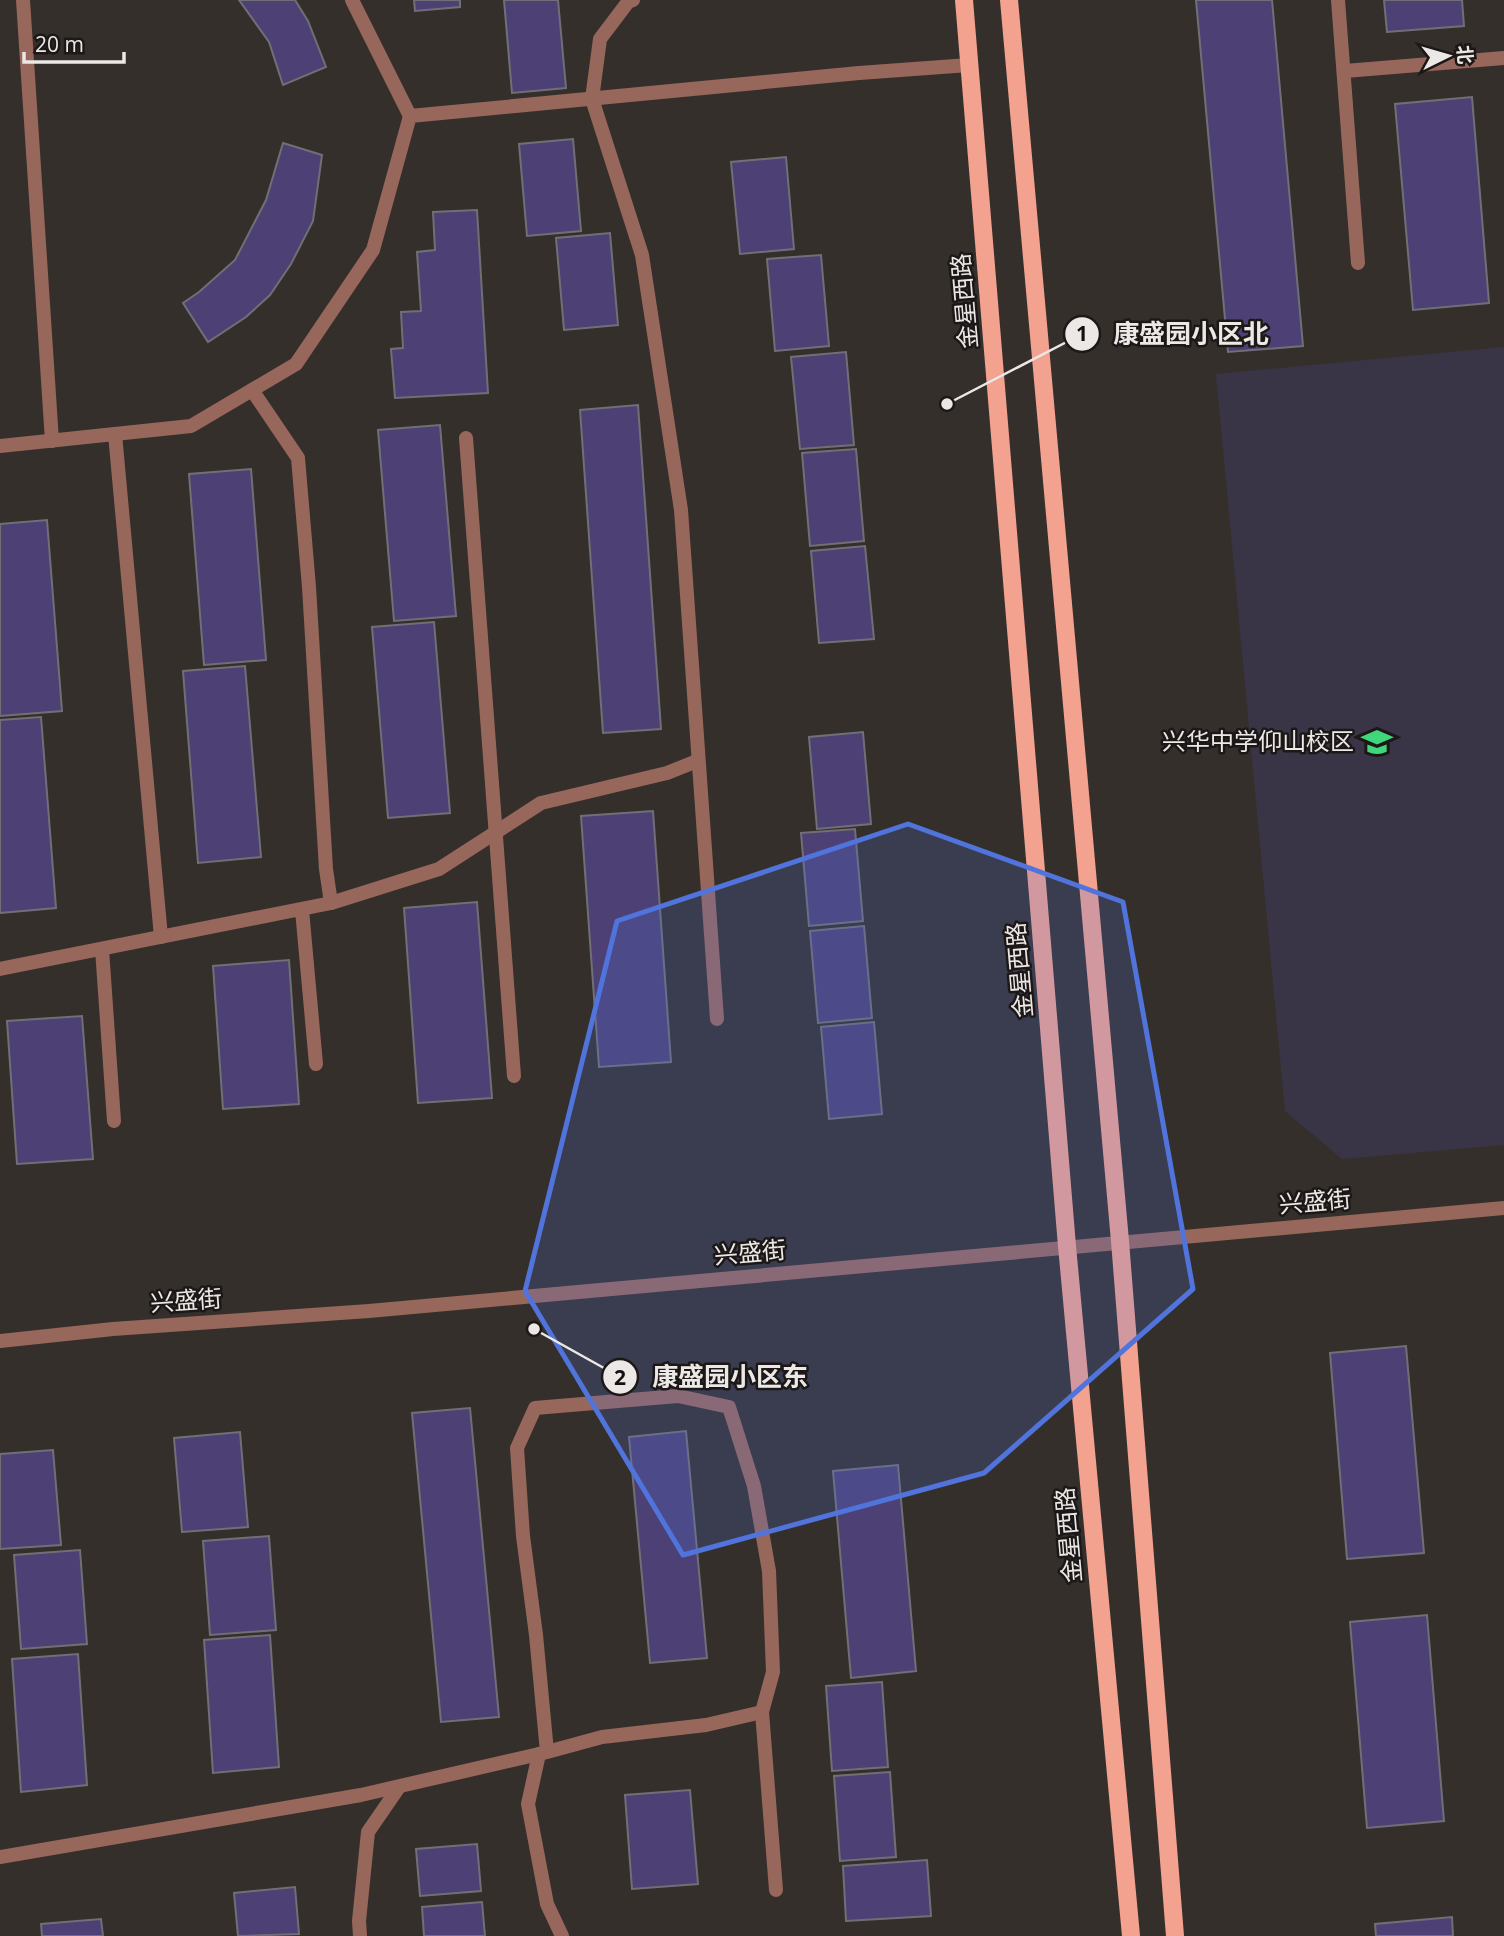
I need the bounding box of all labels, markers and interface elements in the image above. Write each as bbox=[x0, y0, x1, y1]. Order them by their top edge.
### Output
scale bar bbox=[24, 21, 124, 65]
north arrow bbox=[1413, 21, 1483, 91]
text: 20 m bbox=[35, 30, 84, 58]
text: 北 bbox=[1451, 44, 1479, 65]
street label: 金星西路 bbox=[943, 252, 984, 350]
callout: 康盛园小区北 bbox=[1064, 311, 1283, 358]
text: 康盛园小区北 bbox=[1113, 315, 1269, 351]
text: 1 bbox=[1076, 319, 1088, 347]
place label: 兴华中学仰山校区 bbox=[1162, 724, 1354, 757]
school or university icon: 兴华中学仰山校区 bbox=[1360, 725, 1394, 759]
street label: 金星西路 bbox=[998, 921, 1039, 1019]
street label: 兴盛街 bbox=[1278, 1181, 1352, 1220]
street label: 兴盛街 bbox=[713, 1232, 787, 1271]
street label: 兴盛街 bbox=[149, 1281, 223, 1318]
callout: 康盛园小区东 bbox=[603, 1354, 822, 1401]
text: 康盛园小区东 bbox=[652, 1358, 808, 1394]
text: 2 bbox=[614, 1363, 626, 1391]
street label: 金星西路 bbox=[1047, 1486, 1088, 1584]

